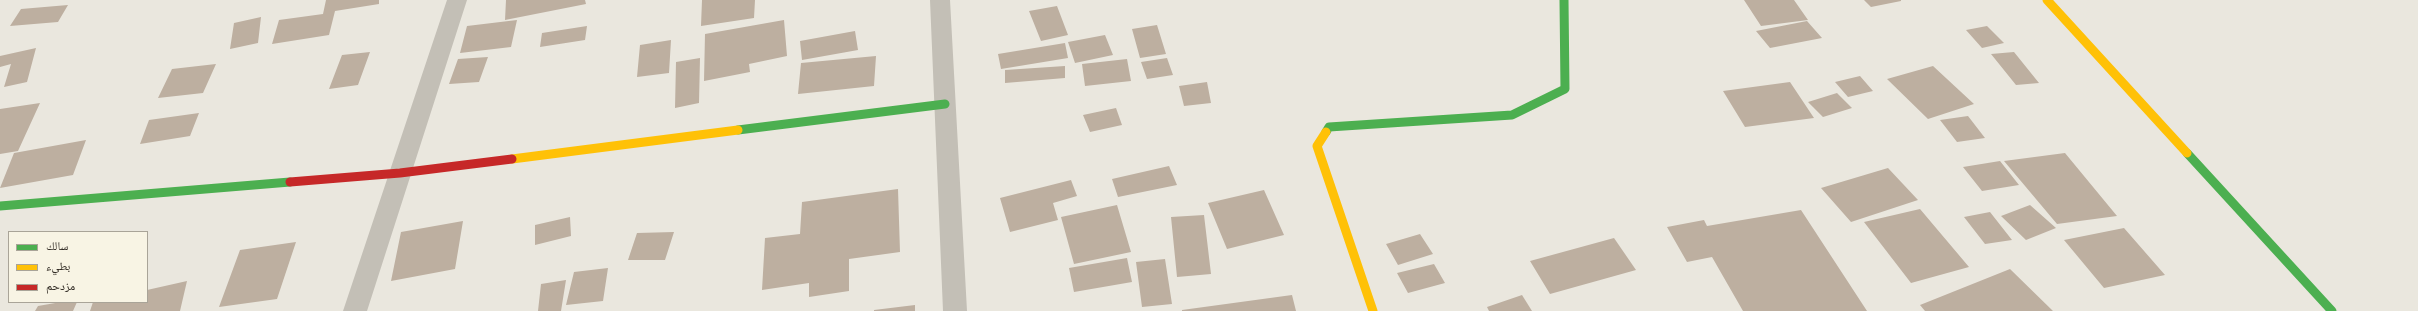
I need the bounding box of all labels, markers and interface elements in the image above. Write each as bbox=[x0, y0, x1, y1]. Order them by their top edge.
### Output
legend bbox=[8, 231, 148, 303]
text: سالك bbox=[46, 237, 68, 254]
text: بطيء bbox=[46, 257, 70, 274]
text: مزدحم bbox=[46, 277, 75, 294]

